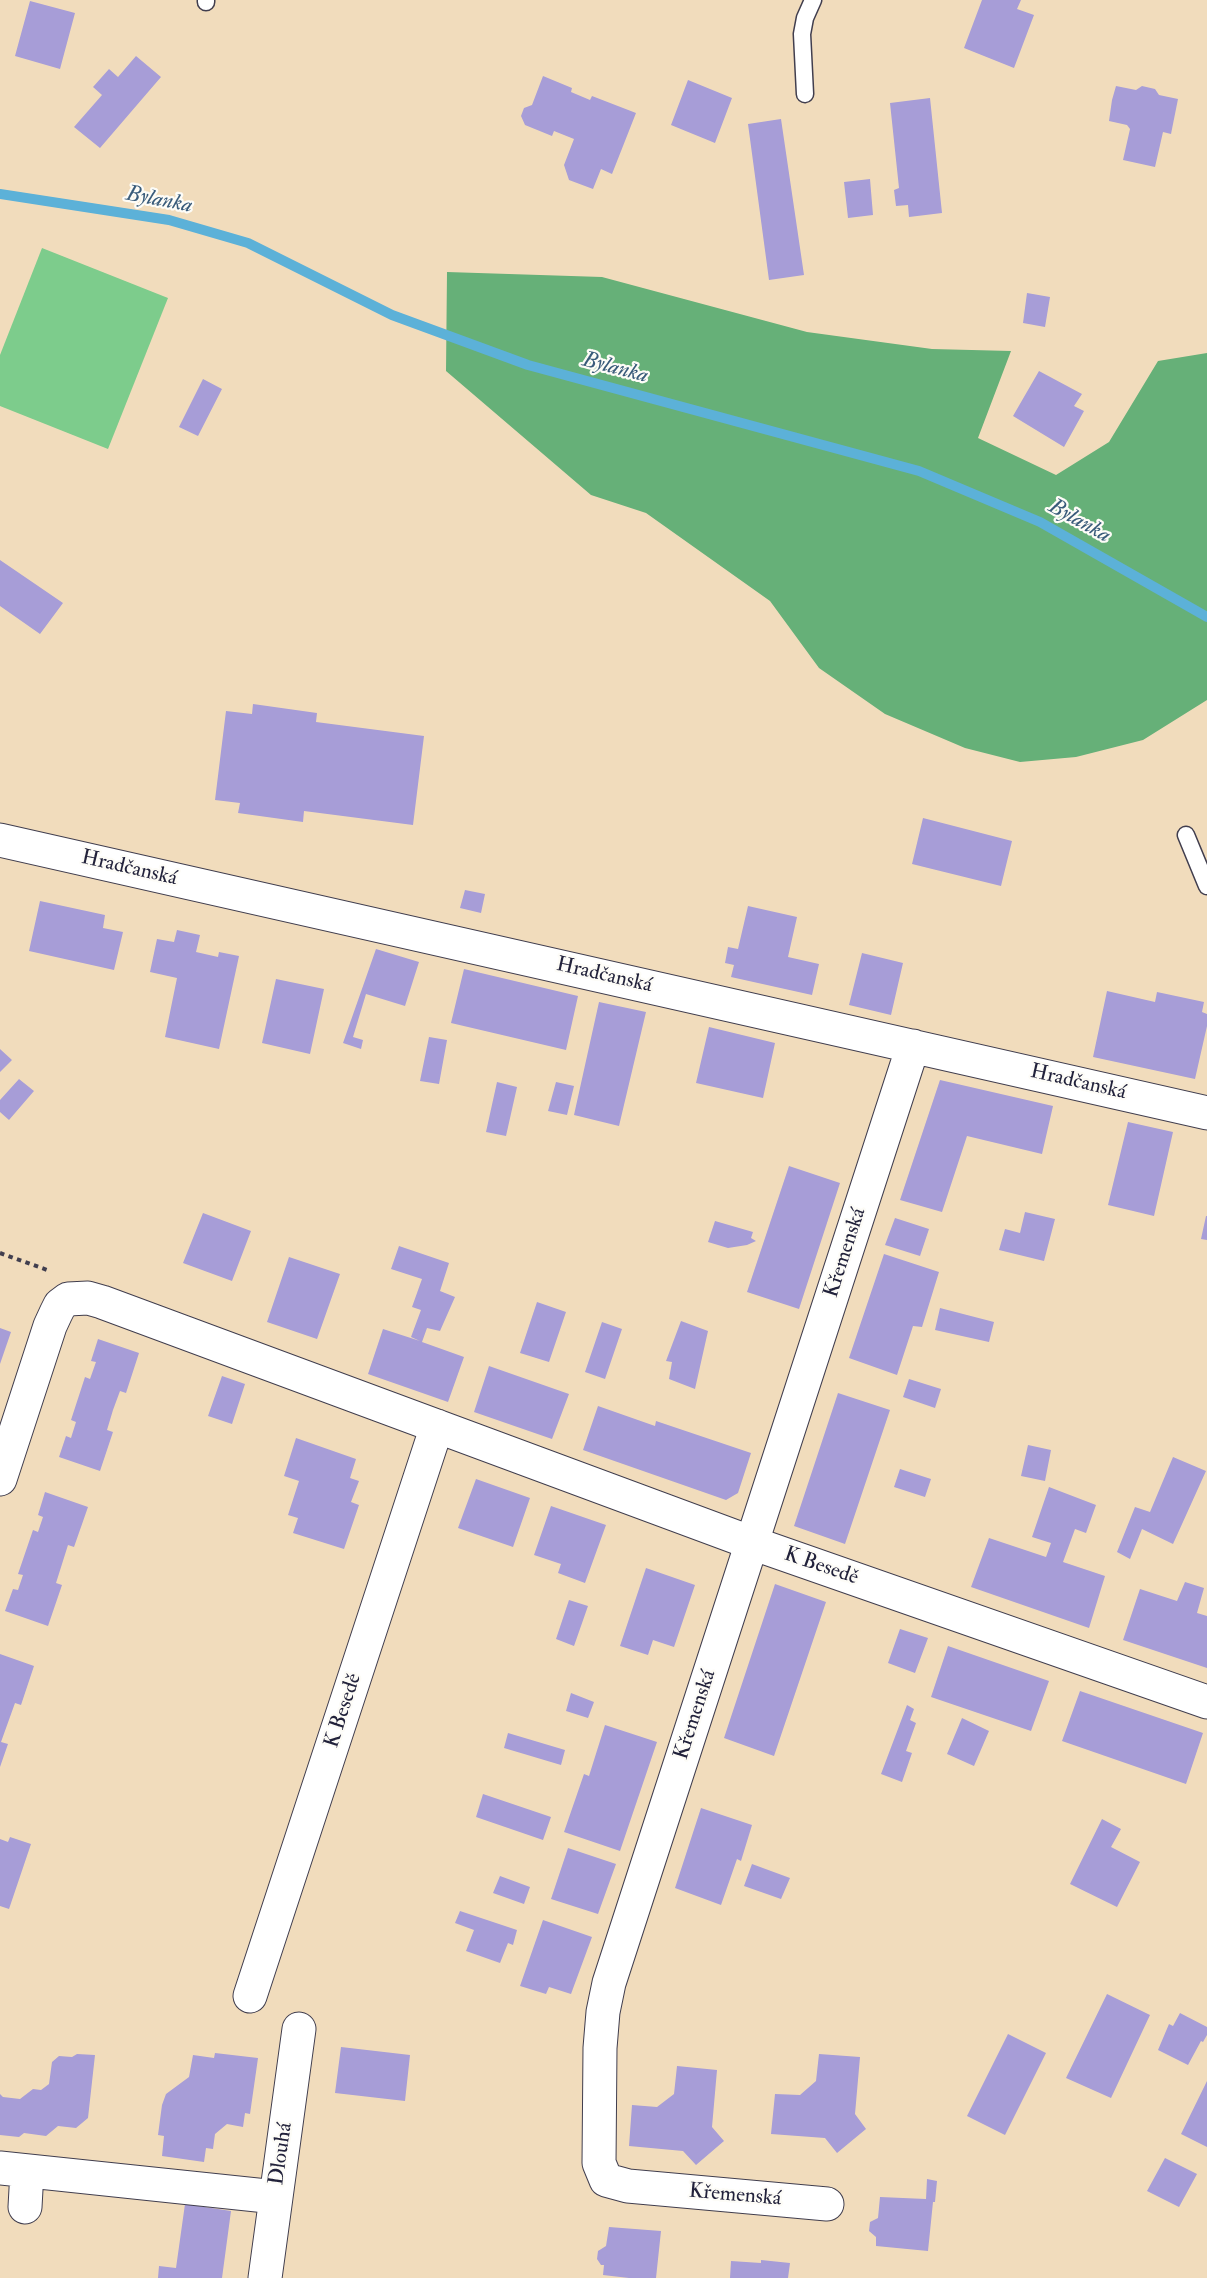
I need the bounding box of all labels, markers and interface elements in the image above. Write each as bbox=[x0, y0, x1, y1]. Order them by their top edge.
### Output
water label: Bylanka bbox=[124, 182, 194, 220]
water label: Bylanka bbox=[579, 348, 651, 390]
water label: Bylanka bbox=[1043, 494, 1115, 550]
street label: Hradčanská bbox=[79, 846, 179, 892]
street label: Hradčanská bbox=[554, 953, 654, 999]
street label: Hradčanská bbox=[1028, 1060, 1128, 1106]
street label: Křemenská bbox=[820, 1205, 872, 1301]
street label: K Besedě bbox=[781, 1543, 861, 1591]
street label: Křemenská bbox=[670, 1667, 722, 1763]
street label: K Besedě bbox=[320, 1671, 368, 1751]
street label: Dlouhá bbox=[265, 2121, 299, 2187]
street label: Křemenská bbox=[688, 2179, 782, 2213]

